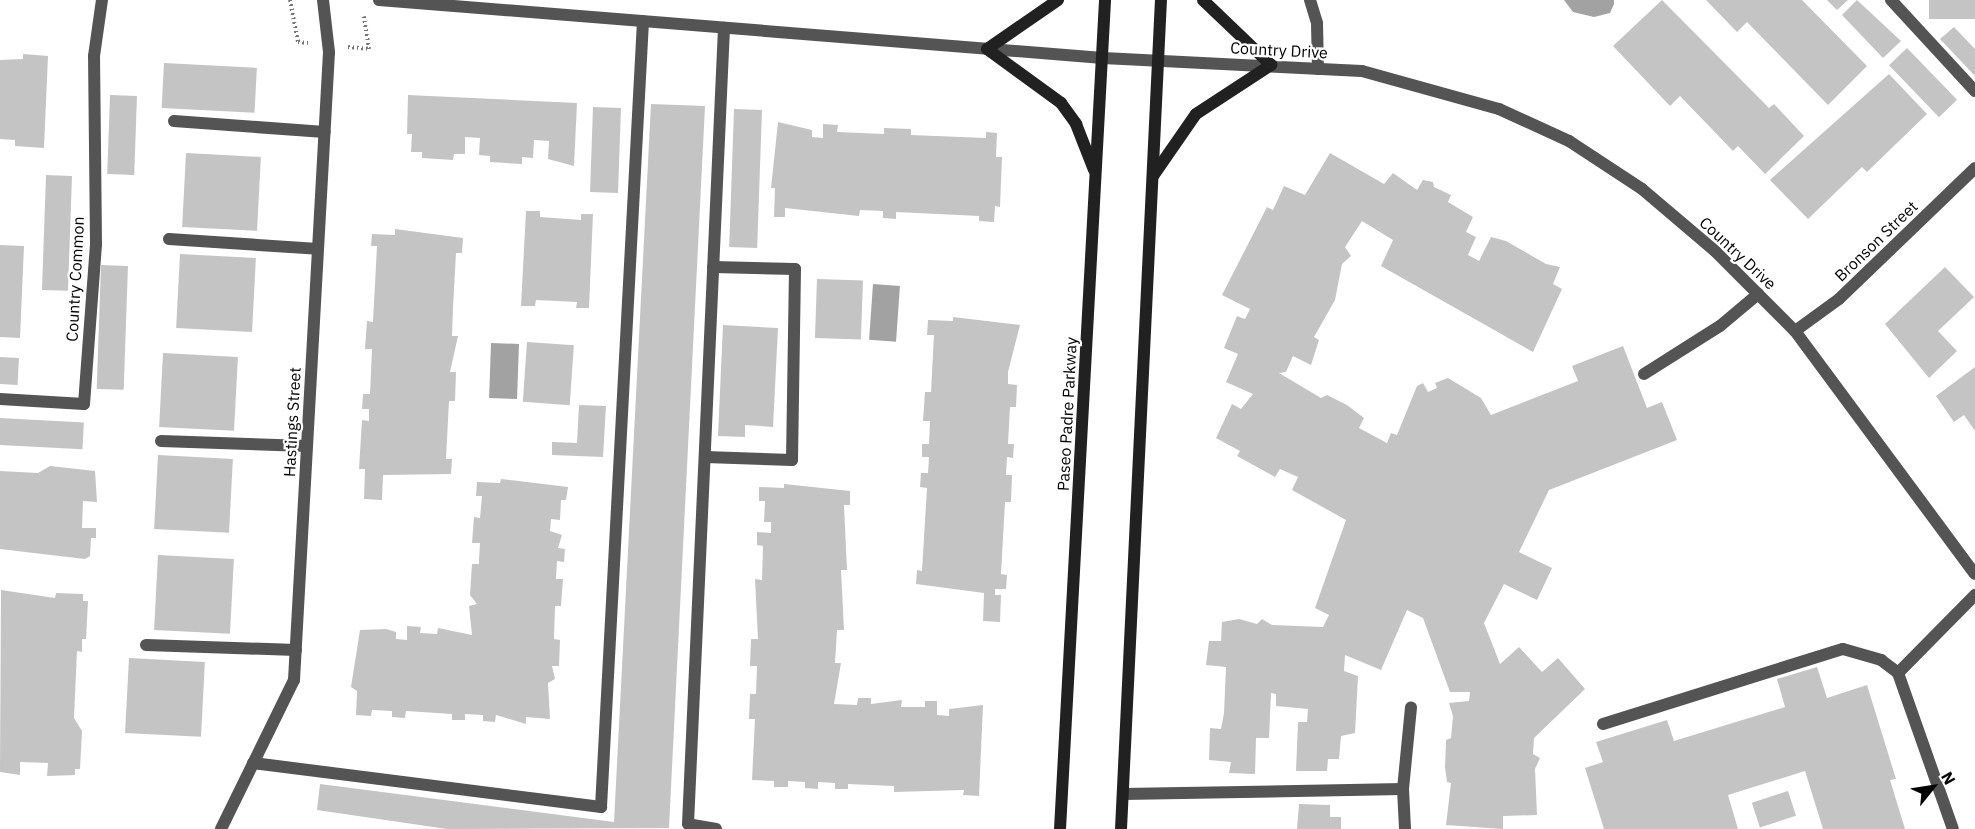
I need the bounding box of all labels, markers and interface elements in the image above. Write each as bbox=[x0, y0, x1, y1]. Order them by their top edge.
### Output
street label: Country Drive bbox=[1230, 38, 1328, 62]
street label: Bronson Street bbox=[1831, 197, 1921, 285]
street label: Country Drive bbox=[1696, 213, 1780, 293]
street label: Country Common bbox=[62, 216, 88, 342]
street label: Paseo Padre Parkway bbox=[1053, 337, 1081, 491]
street label: Hastings Street bbox=[280, 367, 304, 477]
north arrow bbox=[1903, 757, 1963, 817]
text: N bbox=[1937, 768, 1960, 788]

